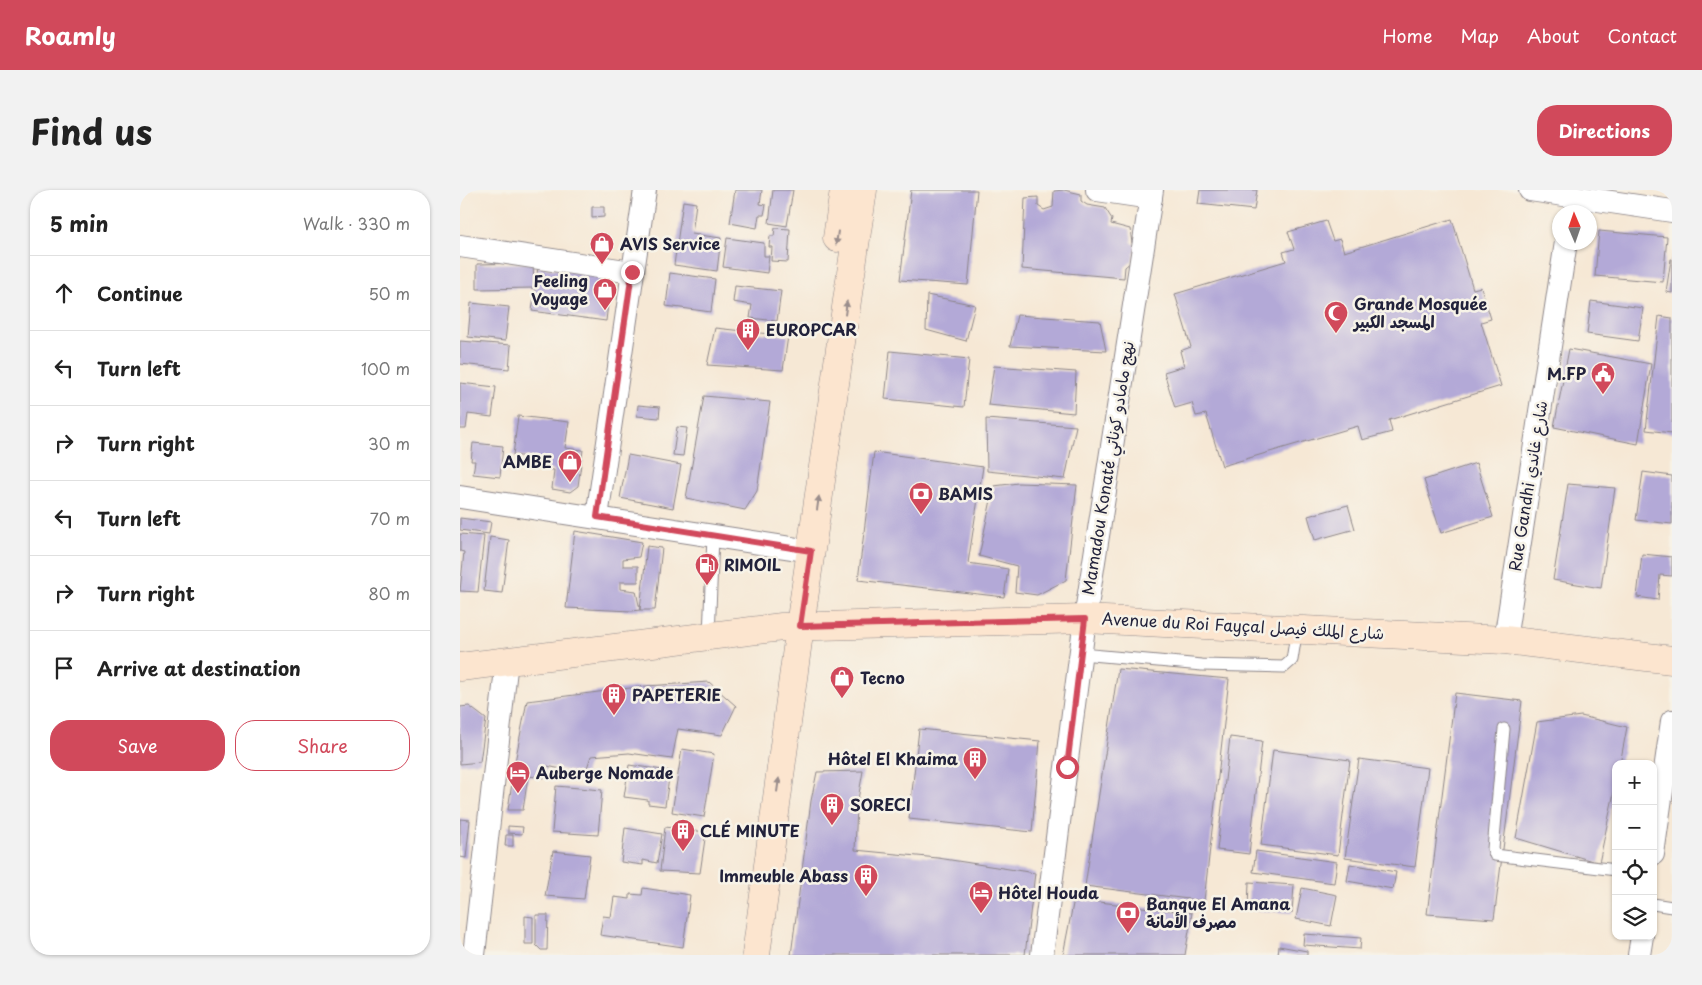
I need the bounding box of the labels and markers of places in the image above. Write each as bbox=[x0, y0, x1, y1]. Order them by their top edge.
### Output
shop icon: AVIS Service bbox=[589, 231, 615, 265]
place label: AVIS Service bbox=[620, 231, 721, 255]
place label: Feeling Voyage bbox=[531, 268, 588, 310]
shop icon: Feeling Voyage bbox=[592, 277, 618, 311]
place label: Grande Mosquée المسجد الكبير bbox=[1352, 291, 1488, 333]
mosque icon: Grande Mosquée المسجد الكبير bbox=[1323, 300, 1349, 334]
building icon: EUROPCAR bbox=[735, 317, 761, 351]
place label: EUROPCAR bbox=[766, 317, 857, 341]
place label: M.FP bbox=[1547, 361, 1587, 385]
public building icon: M.FP bbox=[1590, 361, 1616, 395]
place label: AMBE bbox=[503, 449, 552, 473]
shop icon: AMBE bbox=[557, 449, 583, 483]
bank icon: BAMIS bbox=[908, 481, 934, 515]
place label: BAMIS bbox=[938, 481, 993, 505]
fuel station icon: RIMOIL bbox=[694, 552, 720, 586]
place label: RIMOIL bbox=[724, 552, 781, 576]
shop icon: Tecno bbox=[829, 665, 855, 699]
place label: Tecno bbox=[860, 665, 905, 689]
building icon: PAPETERIE bbox=[601, 682, 627, 716]
place label: PAPETERIE bbox=[632, 682, 722, 706]
place label: Hôtel El Khaima bbox=[828, 746, 958, 770]
building icon: Hôtel El Khaima bbox=[962, 746, 988, 780]
hotel icon: Auberge Nomade bbox=[505, 760, 531, 794]
place label: Auberge Nomade bbox=[536, 760, 674, 784]
building icon: SORECI bbox=[819, 792, 845, 826]
place label: SORECI bbox=[850, 792, 911, 816]
building icon: CLÉ MINUTE bbox=[670, 818, 696, 852]
place label: CLÉ MINUTE bbox=[700, 818, 800, 842]
place label: Immeuble Abass bbox=[719, 863, 848, 887]
building icon: Immeuble Abass bbox=[853, 863, 879, 897]
hotel icon: Hôtel Houda bbox=[968, 880, 994, 914]
place label: Hôtel Houda bbox=[998, 880, 1099, 904]
place label: Banque El Amana مصرف الأمانة bbox=[1146, 891, 1290, 933]
bank icon: Banque El Amana مصرف الأمانة bbox=[1115, 900, 1141, 934]

